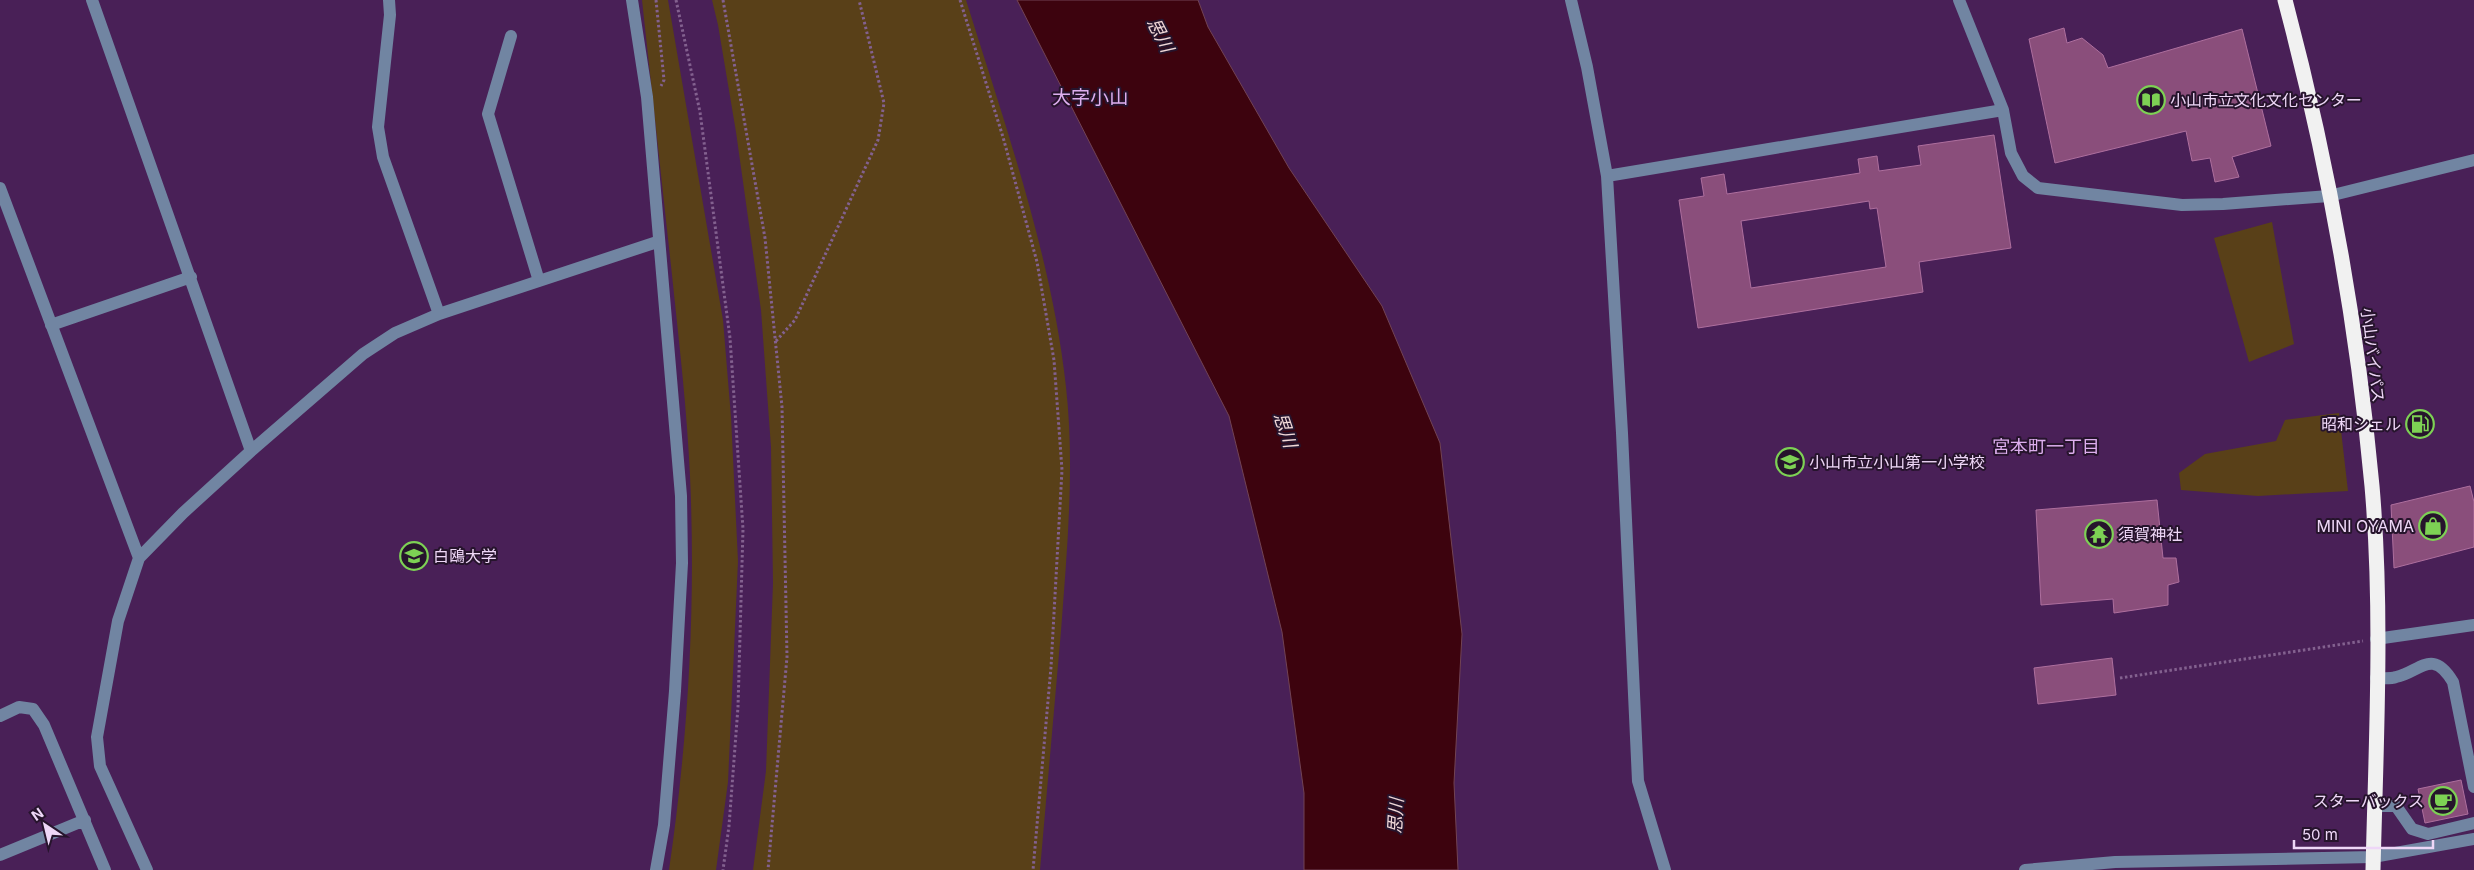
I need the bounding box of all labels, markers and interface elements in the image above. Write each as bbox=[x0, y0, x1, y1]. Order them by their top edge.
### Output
water label: 思川 bbox=[1143, 14, 1179, 57]
library icon: 小山市立文化文化センター bbox=[2136, 85, 2166, 115]
district label: 大字小山 bbox=[1052, 86, 1128, 109]
place label: 小山市立文化文化センター bbox=[2170, 90, 2362, 110]
street label: 小山バイパス bbox=[2357, 306, 2389, 404]
water label: 思川 bbox=[1270, 409, 1302, 452]
fuel station icon: 昭和シェル bbox=[2405, 409, 2435, 439]
place label: 昭和シェル bbox=[2321, 414, 2401, 434]
district label: 宮本町一丁目 bbox=[1992, 436, 2100, 457]
school or university icon: 小山市立小山第一小学校 bbox=[1775, 447, 1805, 477]
place label: 小山市立小山第一小学校 bbox=[1809, 452, 1985, 472]
shop icon: MINI OYAMA bbox=[2418, 511, 2448, 541]
place label: MINI OYAMA bbox=[2316, 516, 2414, 536]
temple icon: 須賀神社 bbox=[2084, 519, 2114, 549]
place label: 須賀神社 bbox=[2118, 524, 2182, 544]
school or university icon: 白鴎大学 bbox=[399, 541, 429, 571]
place label: 白鴎大学 bbox=[433, 546, 497, 566]
cafe icon: スターバックス bbox=[2428, 786, 2458, 816]
place label: スターバックス bbox=[2313, 791, 2424, 811]
water label: 思川 bbox=[1384, 795, 1407, 834]
north arrow bbox=[20, 800, 70, 850]
text: N bbox=[28, 804, 47, 824]
scale bar bbox=[2294, 818, 2433, 850]
text: 50 m bbox=[2302, 825, 2338, 844]

